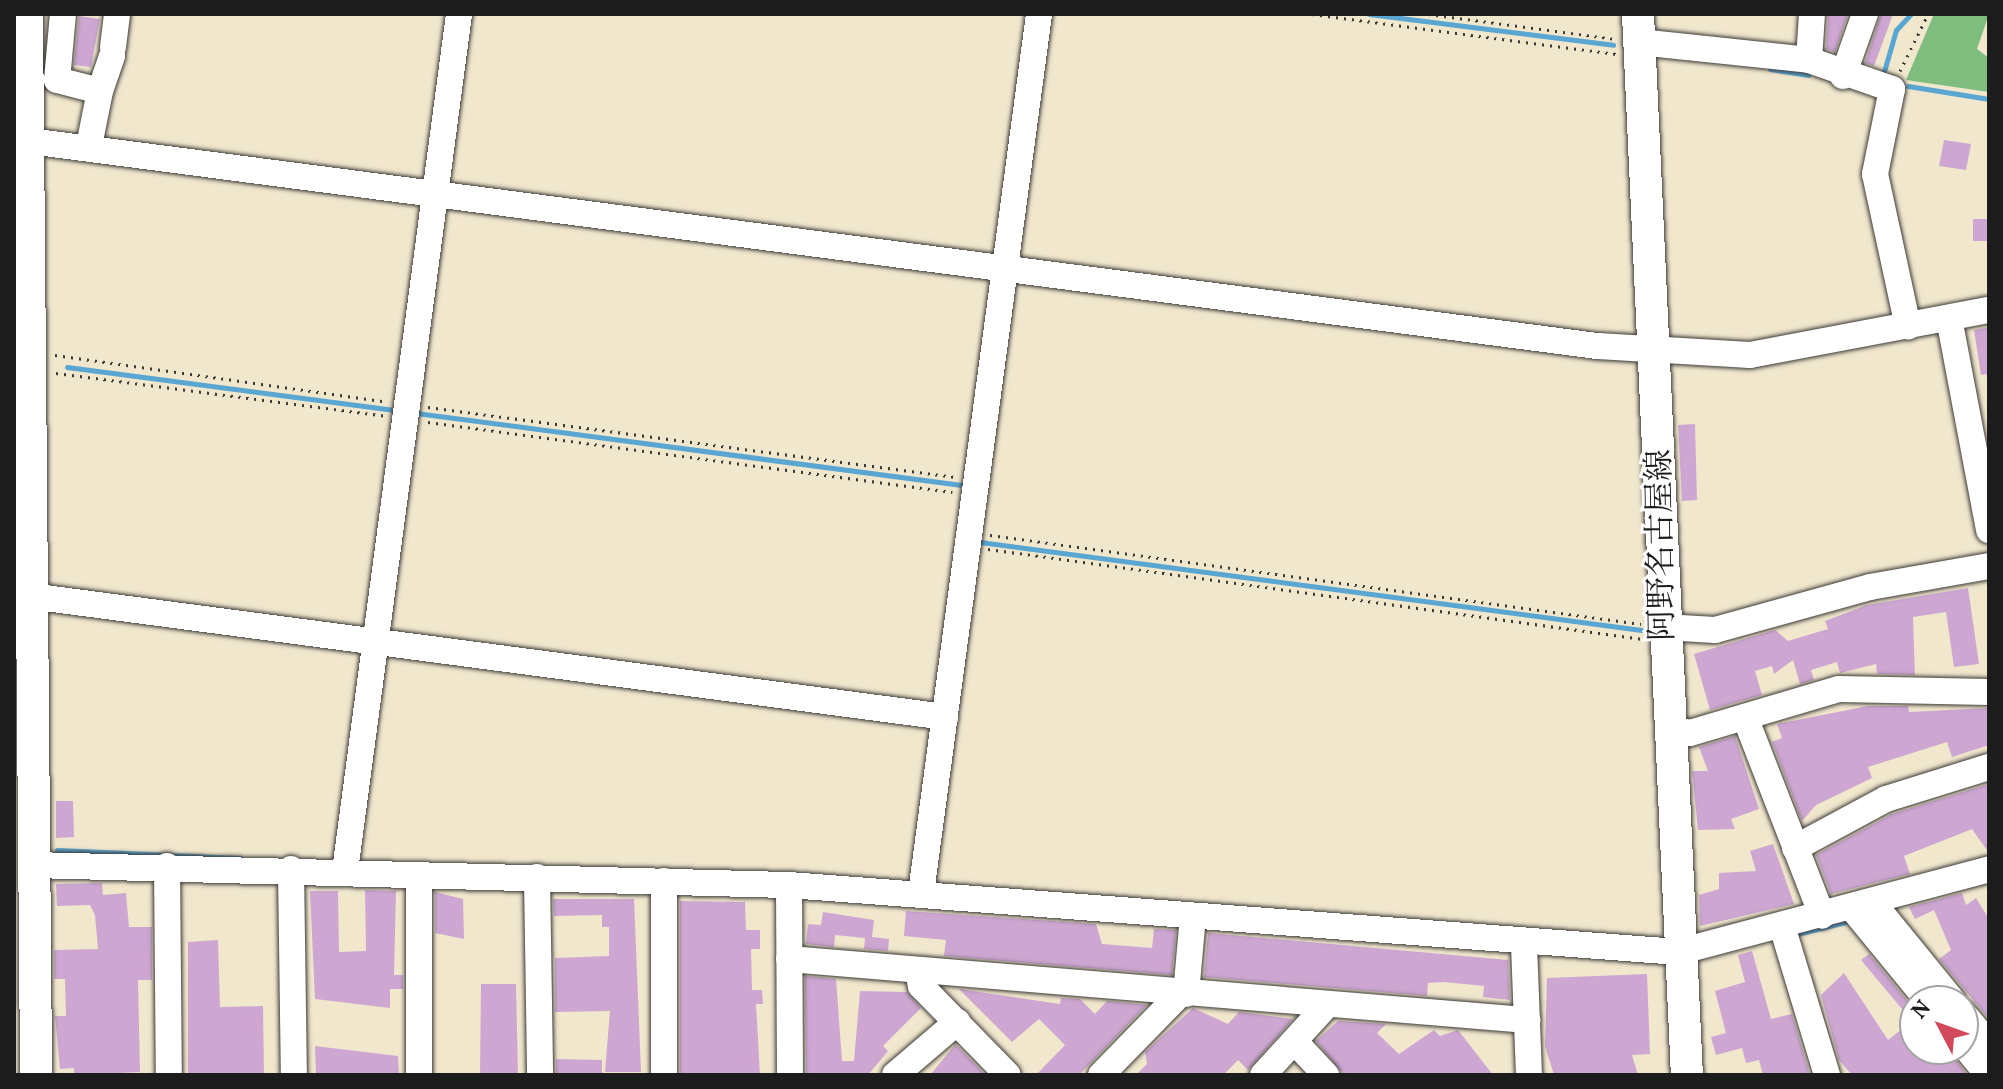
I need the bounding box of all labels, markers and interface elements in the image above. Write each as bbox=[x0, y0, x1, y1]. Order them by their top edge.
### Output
street label: 阿野名古屋線 bbox=[1642, 449, 1684, 641]
north arrow bbox=[1899, 985, 1979, 1065]
text: N bbox=[1905, 994, 1939, 1026]

